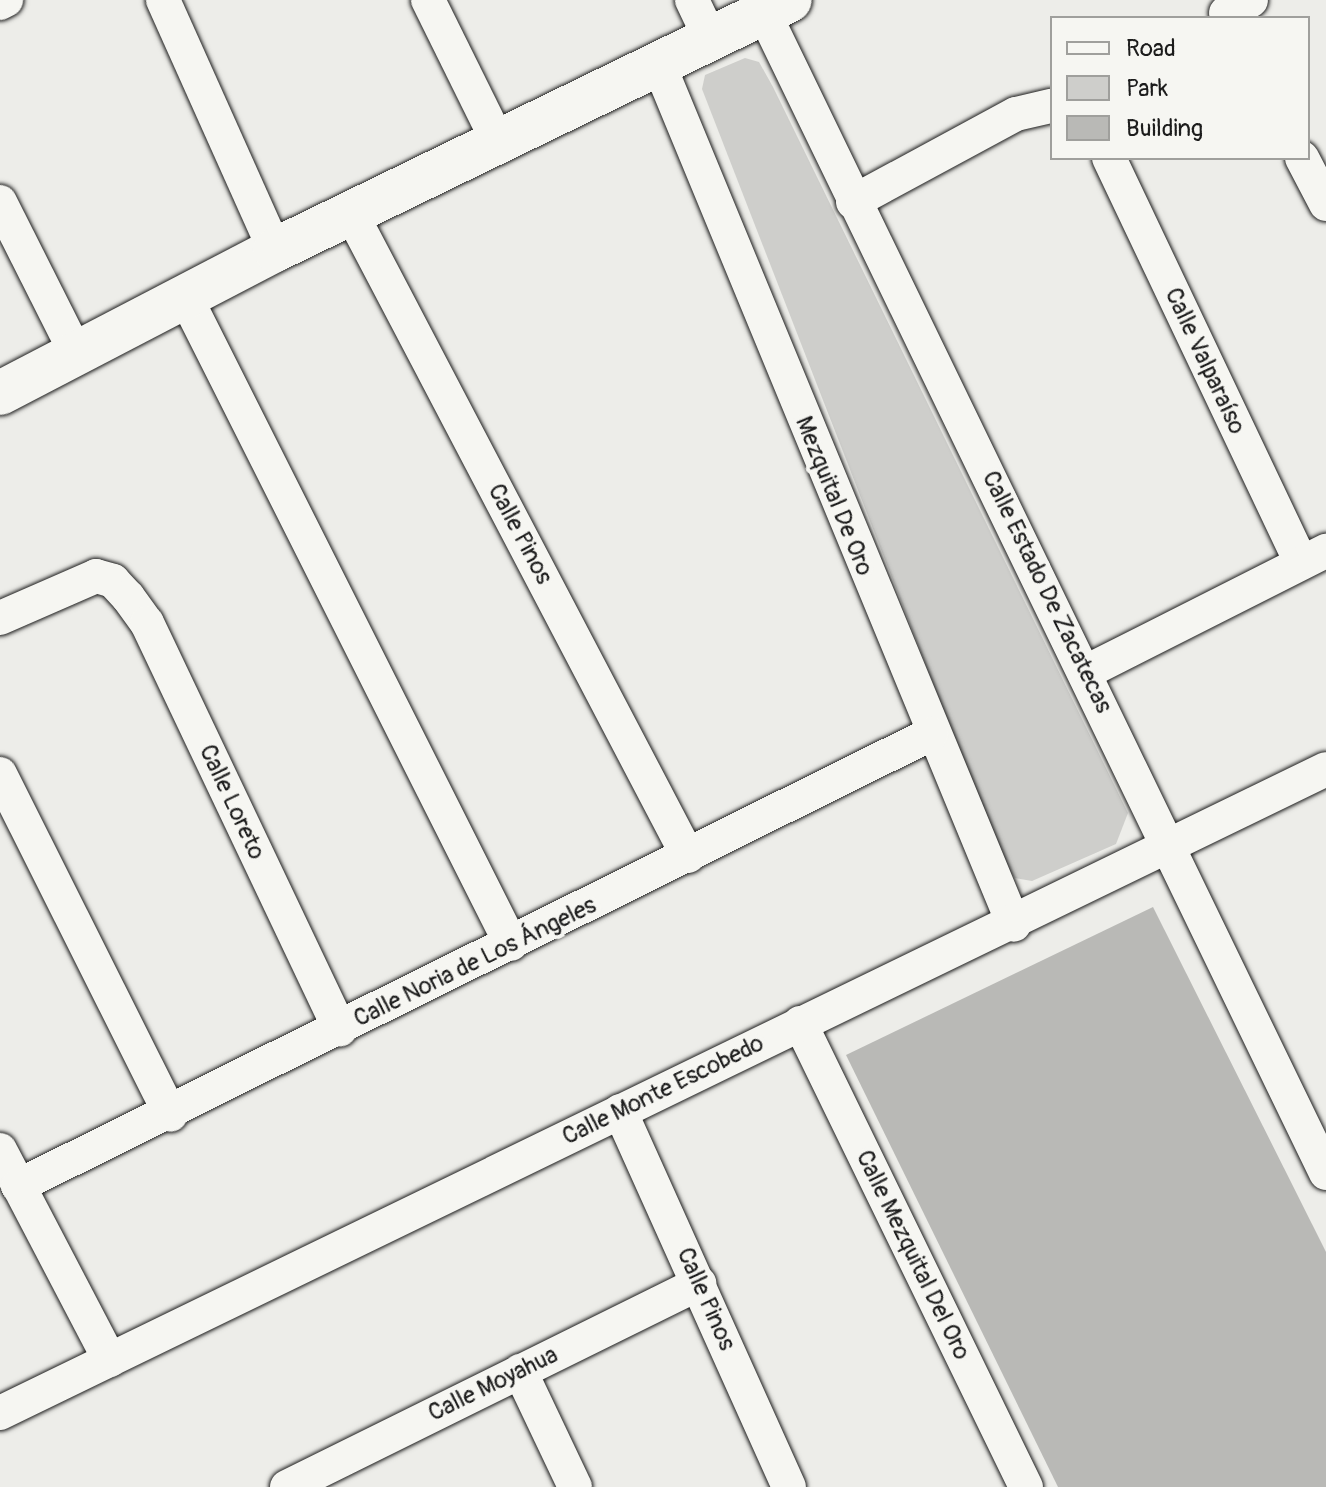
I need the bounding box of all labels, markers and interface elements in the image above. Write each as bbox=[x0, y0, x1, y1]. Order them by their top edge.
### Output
legend bbox=[1050, 16, 1310, 160]
text: Road bbox=[1126, 34, 1176, 63]
text: Park bbox=[1126, 74, 1168, 103]
text: Building bbox=[1126, 114, 1203, 143]
street label: Calle Valparaíso bbox=[1159, 283, 1251, 439]
street label: Mezquital De Oro bbox=[789, 412, 879, 580]
street label: Calle Estado De Zacatecas bbox=[976, 466, 1118, 718]
street label: Calle Pinos bbox=[482, 479, 558, 589]
street label: Calle Loreto bbox=[193, 740, 271, 864]
street label: Calle Noria de Los Ángeles bbox=[349, 891, 601, 1033]
street label: Calle Monte Escobedo bbox=[558, 1029, 768, 1151]
street label: Calle Mezquital Del Oro bbox=[850, 1146, 976, 1364]
street label: Calle Pinos bbox=[671, 1243, 741, 1355]
street label: Calle Moyahua bbox=[424, 1340, 562, 1428]

